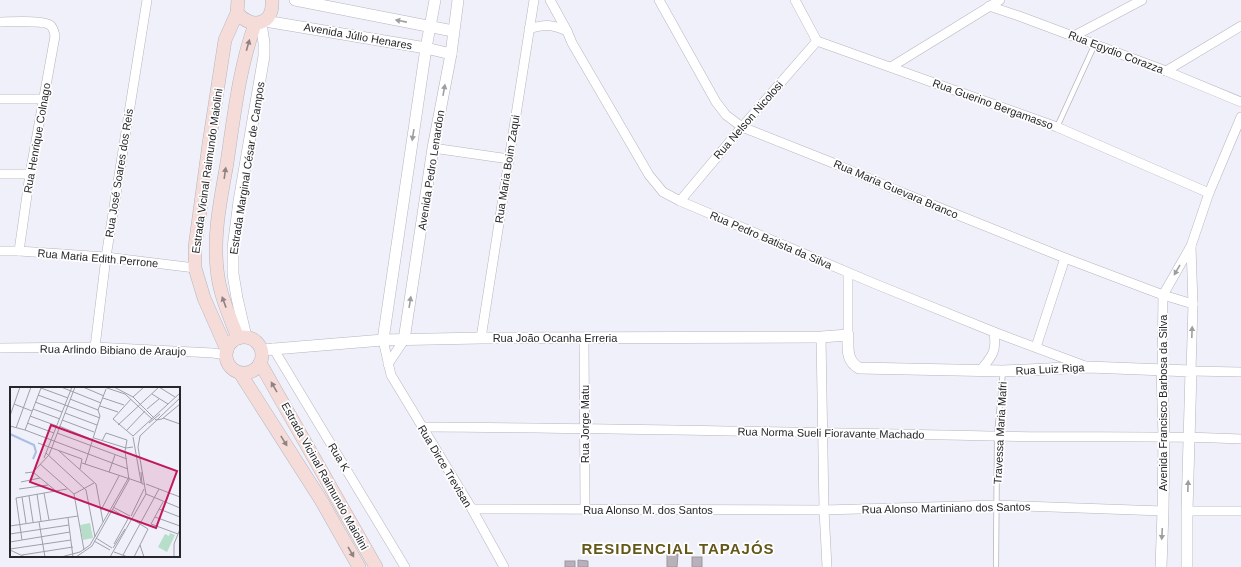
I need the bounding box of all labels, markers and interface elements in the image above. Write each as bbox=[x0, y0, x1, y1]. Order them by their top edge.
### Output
one-way arrow bbox=[395, 17, 407, 23]
street label: Avenida Júlio Henares bbox=[303, 21, 414, 52]
street label: Rua Egydio Corazza bbox=[1067, 28, 1166, 76]
one-way arrow bbox=[245, 39, 251, 51]
street label: Rua Guerino Bergamasso bbox=[931, 77, 1055, 131]
street label: Rua Nelson Nicolosi bbox=[711, 79, 785, 161]
street label: Estrada Marginal César de Campos bbox=[227, 80, 267, 255]
street label: Rua Henrique Colnago bbox=[21, 82, 53, 194]
one-way arrow bbox=[441, 84, 447, 96]
street label: Estrada Vicinal Raimundo Maiolini bbox=[189, 88, 225, 254]
street label: Rua José Soares dos Reis bbox=[103, 107, 135, 238]
street label: Avenida Pedro Lenardon bbox=[416, 109, 446, 231]
street label: Rua Maria Boim Zaqui bbox=[493, 114, 521, 224]
one-way arrow bbox=[410, 129, 416, 141]
street label: Rua Maria Guevara Branco bbox=[832, 157, 960, 221]
one-way arrow bbox=[222, 167, 228, 179]
street label: Rua Pedro Batista da Silva bbox=[708, 209, 835, 272]
street label: Rua Maria Edith Perrone bbox=[37, 247, 159, 269]
one-way arrow bbox=[1173, 264, 1180, 276]
one-way arrow bbox=[221, 295, 227, 307]
one-way arrow bbox=[407, 295, 413, 308]
street label: Avenida Francisco Barbosa da Silva bbox=[1157, 314, 1169, 491]
one-way arrow bbox=[1189, 325, 1195, 338]
street label: Rua João Ocanha Erreria bbox=[493, 332, 618, 344]
street label: Rua Arlindo Bibiano de Araujo bbox=[40, 343, 186, 357]
street label: Rua Luiz Riga bbox=[1015, 361, 1086, 377]
one-way arrow bbox=[271, 381, 278, 393]
street label: Travessa Maria Mafri bbox=[991, 381, 1009, 485]
street label: Rua Jorge Matu bbox=[579, 385, 591, 463]
inset map bbox=[10, 387, 180, 557]
street label: Estrada Vicinal Raimundo Maiolini bbox=[279, 400, 371, 552]
street label: Rua Dirce Trevisan bbox=[416, 423, 474, 509]
street label: Rua Norma Sueli Fioravante Machado bbox=[737, 425, 925, 441]
one-way arrow bbox=[280, 435, 287, 447]
street label: Rua K bbox=[326, 441, 352, 474]
one-way arrow bbox=[1185, 479, 1191, 492]
street label: Rua Alonso Martiniano dos Santos bbox=[862, 501, 1031, 515]
street label: Rua Alonso M. dos Santos bbox=[583, 504, 713, 516]
one-way arrow bbox=[1159, 528, 1165, 541]
district label: RESIDENCIAL TAPAJÓS bbox=[581, 540, 775, 557]
one-way arrow bbox=[347, 546, 354, 558]

